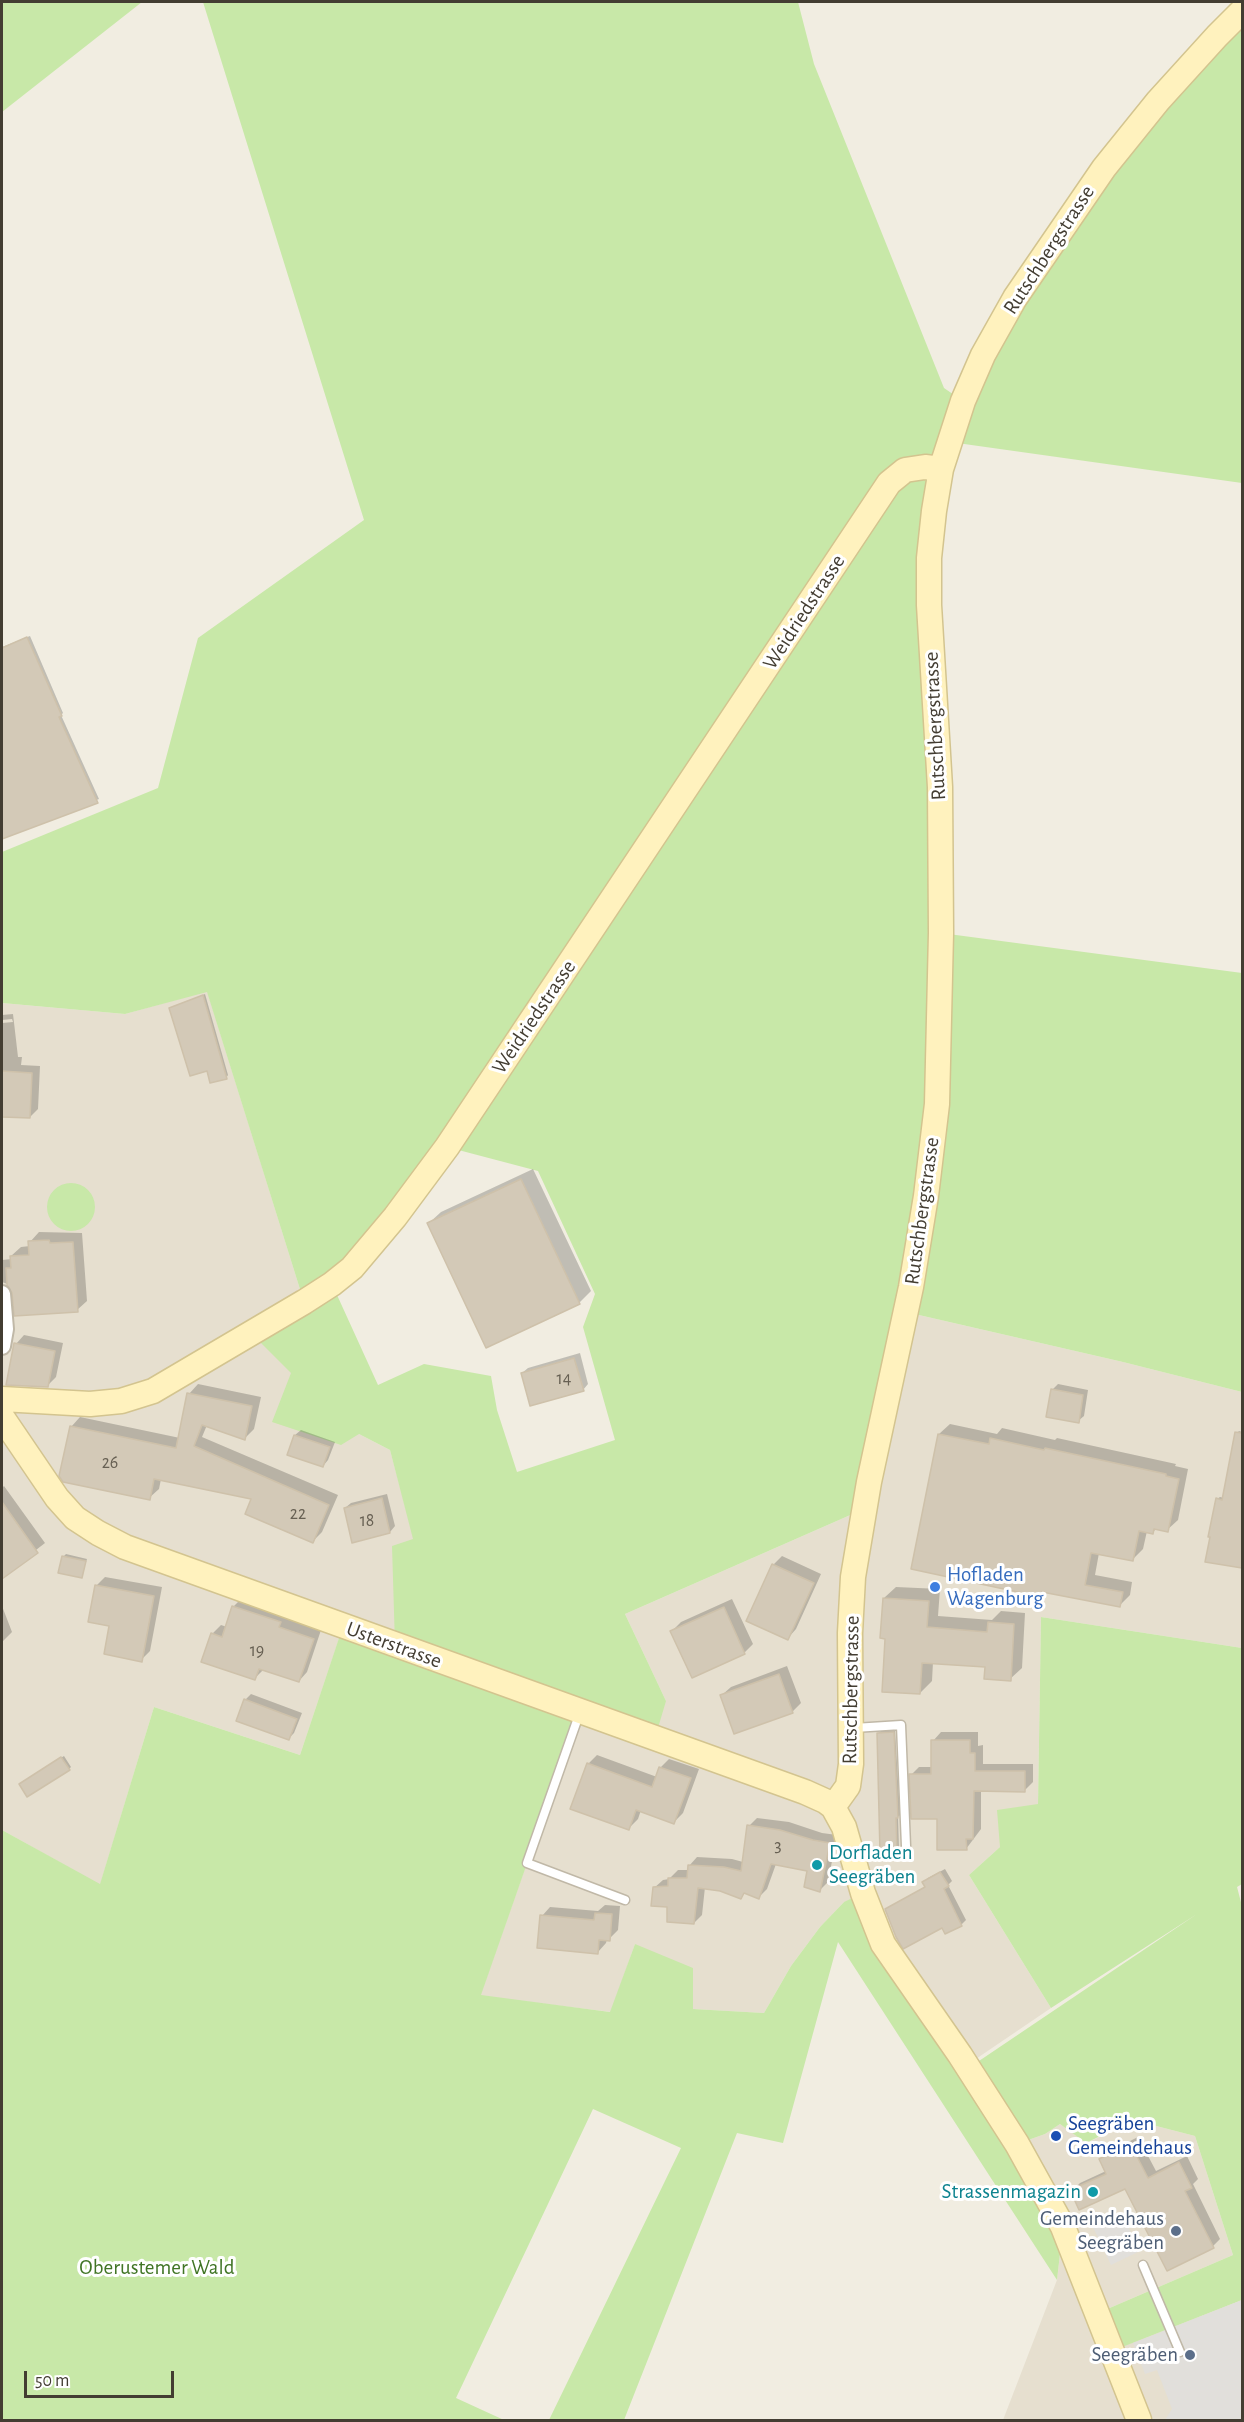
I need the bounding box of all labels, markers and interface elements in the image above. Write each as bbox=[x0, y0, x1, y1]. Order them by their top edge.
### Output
street label: Rutschbergstrasse bbox=[998, 181, 1100, 319]
street label: Weidriedstrasse bbox=[758, 550, 850, 674]
street label: Rutschbergstrasse bbox=[919, 651, 951, 801]
street label: Weidriedstrasse bbox=[487, 955, 581, 1079]
street label: Rutschbergstrasse bbox=[899, 1136, 945, 1286]
house number: 14 bbox=[557, 1368, 571, 1390]
house number: 26 bbox=[102, 1452, 118, 1474]
house number: 22 bbox=[290, 1503, 306, 1525]
house number: 18 bbox=[360, 1510, 374, 1532]
place label: Hofladen Wagenburg bbox=[947, 1562, 1043, 1612]
marker: Hofladen Wagenburg bbox=[928, 1580, 942, 1594]
street label: Rutschbergstrasse bbox=[837, 1615, 865, 1765]
street label: Usterstrasse bbox=[343, 1616, 445, 1674]
house number: 19 bbox=[250, 1640, 264, 1662]
house number: 3 bbox=[774, 1835, 782, 1857]
place label: Dorfladen Seegräben bbox=[829, 1840, 915, 1890]
marker: Dorfladen Seegräben bbox=[810, 1858, 824, 1872]
place label: Seegräben Gemeindehaus bbox=[1068, 2111, 1192, 2161]
marker: Seegräben Gemeindehaus bbox=[1049, 2129, 1063, 2143]
place label: Strassenmagazin bbox=[942, 2179, 1081, 2205]
marker: Strassenmagazin bbox=[1086, 2185, 1100, 2199]
place label: Gemeindehaus Seegräben bbox=[1040, 2206, 1164, 2256]
marker: Gemeindehaus Seegräben bbox=[1169, 2224, 1183, 2238]
park label: Oberustemer Wald bbox=[79, 2255, 235, 2281]
place label: Seegräben bbox=[1092, 2342, 1178, 2368]
marker: Seegräben bbox=[1183, 2348, 1197, 2362]
scale bar bbox=[27, 2359, 177, 2397]
text: 50 m bbox=[35, 2372, 69, 2390]

